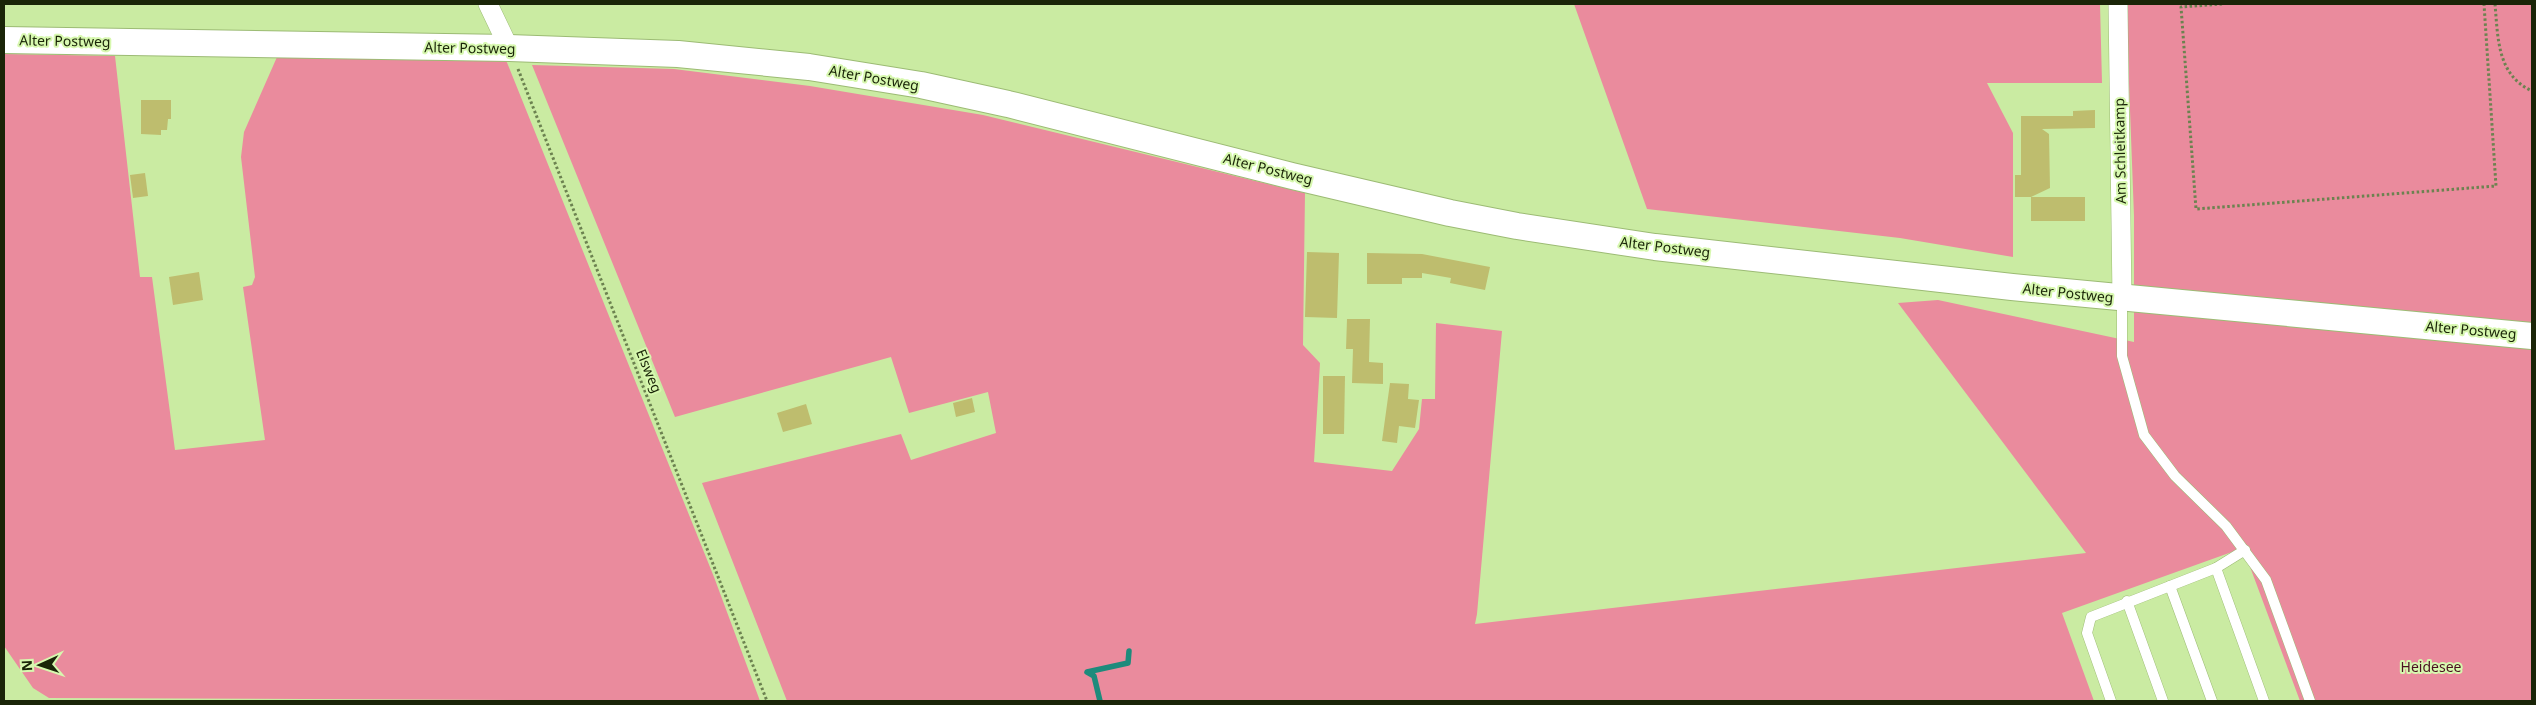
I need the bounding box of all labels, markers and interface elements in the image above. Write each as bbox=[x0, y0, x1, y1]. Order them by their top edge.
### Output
street label: Alter Postweg bbox=[19, 30, 111, 51]
street label: Alter Postweg bbox=[424, 37, 516, 58]
street label: Alter Postweg bbox=[828, 60, 921, 95]
street label: Am Schleitkamp bbox=[2109, 98, 2130, 204]
street label: Alter Postweg bbox=[1222, 148, 1315, 189]
street label: Alter Postweg bbox=[1619, 232, 1711, 261]
street label: Alter Postweg bbox=[2022, 278, 2114, 307]
street label: Alter Postweg bbox=[2425, 316, 2517, 343]
street label: Elsweg bbox=[632, 346, 667, 396]
north arrow bbox=[15, 640, 65, 690]
park label: Heidesee bbox=[2401, 657, 2462, 676]
text: N bbox=[17, 660, 36, 672]

